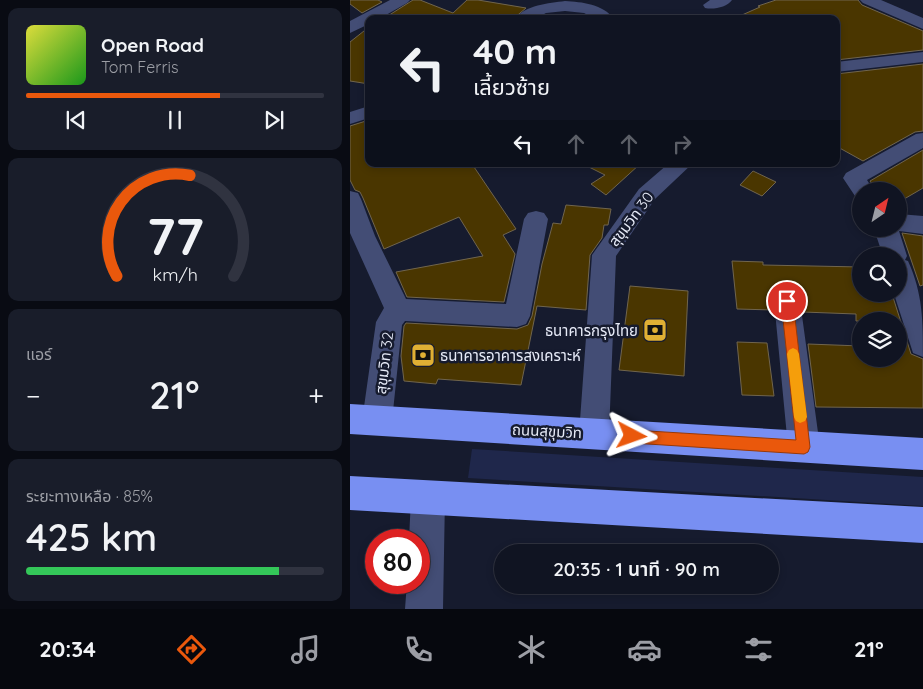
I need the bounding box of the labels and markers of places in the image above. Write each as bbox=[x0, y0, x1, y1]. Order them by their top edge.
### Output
pin bbox=[766, 280, 808, 322]
bank icon: ธนาคารกรุงไทย bbox=[642, 317, 668, 343]
place label: ธนาคารกรุงไทย bbox=[545, 321, 638, 340]
bank icon: ธนาคารอาคารสงเคราะห์ bbox=[410, 342, 436, 368]
place label: ธนาคารอาคารสงเคราะห์ bbox=[440, 346, 581, 365]

